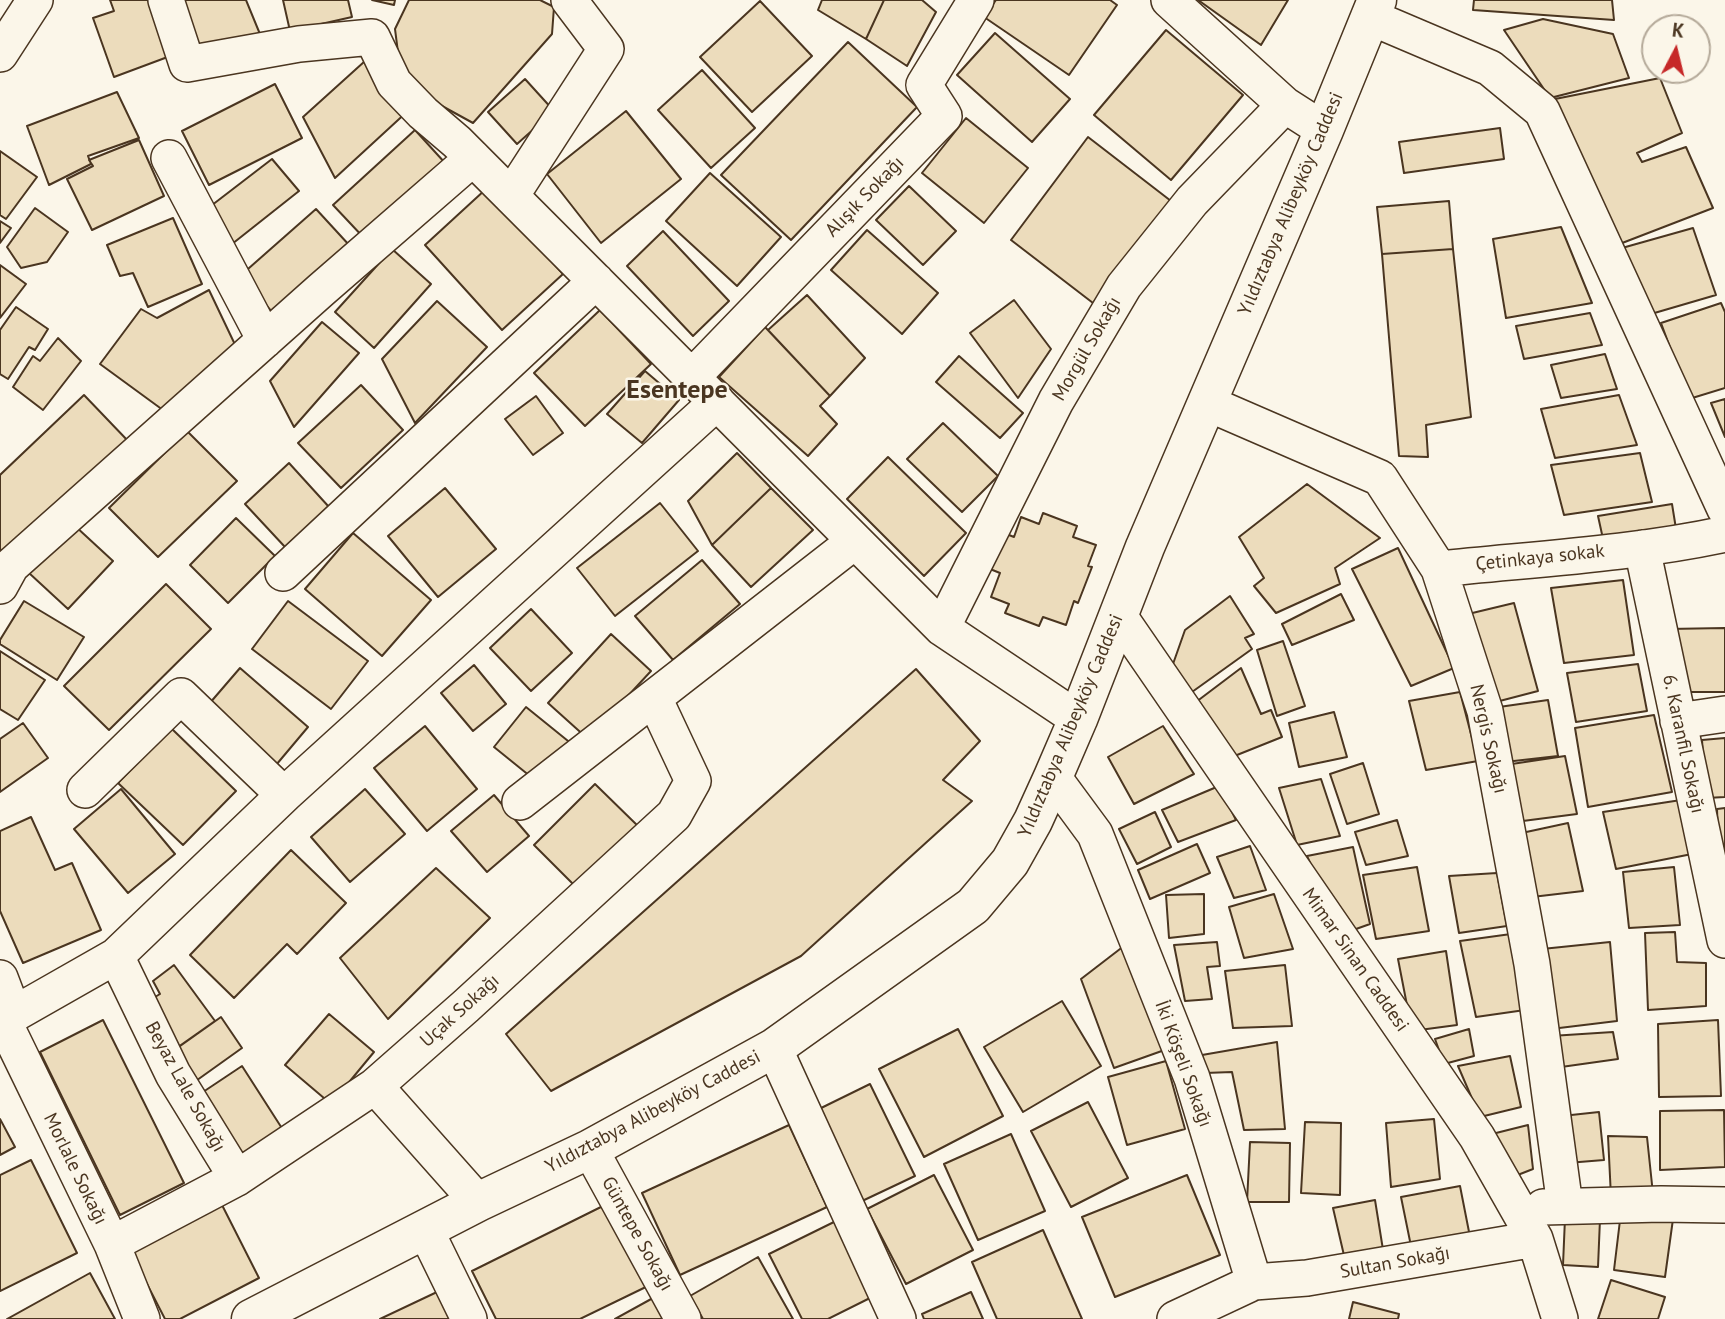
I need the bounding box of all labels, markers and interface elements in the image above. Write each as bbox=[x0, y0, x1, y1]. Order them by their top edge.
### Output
north arrow bbox=[1641, 14, 1711, 84]
text: K bbox=[1671, 18, 1686, 43]
street label: Yıldıztabya Alibeyköy Caddesi bbox=[1234, 89, 1348, 319]
street label: Alışık Sokağı bbox=[821, 152, 909, 242]
street label: Morgül Sokağı bbox=[1048, 293, 1126, 405]
district label: Esentepe bbox=[626, 375, 728, 407]
street label: Çetinkaya sokak bbox=[1474, 540, 1606, 576]
street label: Yıldıztabya Alibeyköy Caddesi bbox=[1014, 611, 1128, 841]
street label: 6. Karanfil Sokağı bbox=[1657, 673, 1709, 815]
street label: Nergis Sokağı bbox=[1464, 682, 1512, 796]
street label: Mimar Sinan Caddesi bbox=[1297, 884, 1413, 1036]
street label: Uçak Sokağı bbox=[416, 970, 504, 1052]
street label: İki Köşeli Sokağı bbox=[1150, 998, 1216, 1130]
street label: Beyaz Lale Sokağı bbox=[140, 1018, 230, 1156]
street label: Yıldıztabya Alibeyköy Caddesi bbox=[542, 1046, 764, 1178]
street label: Morlale Sokağı bbox=[38, 1110, 112, 1228]
street label: Güntepe Sokağı bbox=[596, 1173, 678, 1295]
street label: Sultan Sokağı bbox=[1338, 1242, 1452, 1284]

